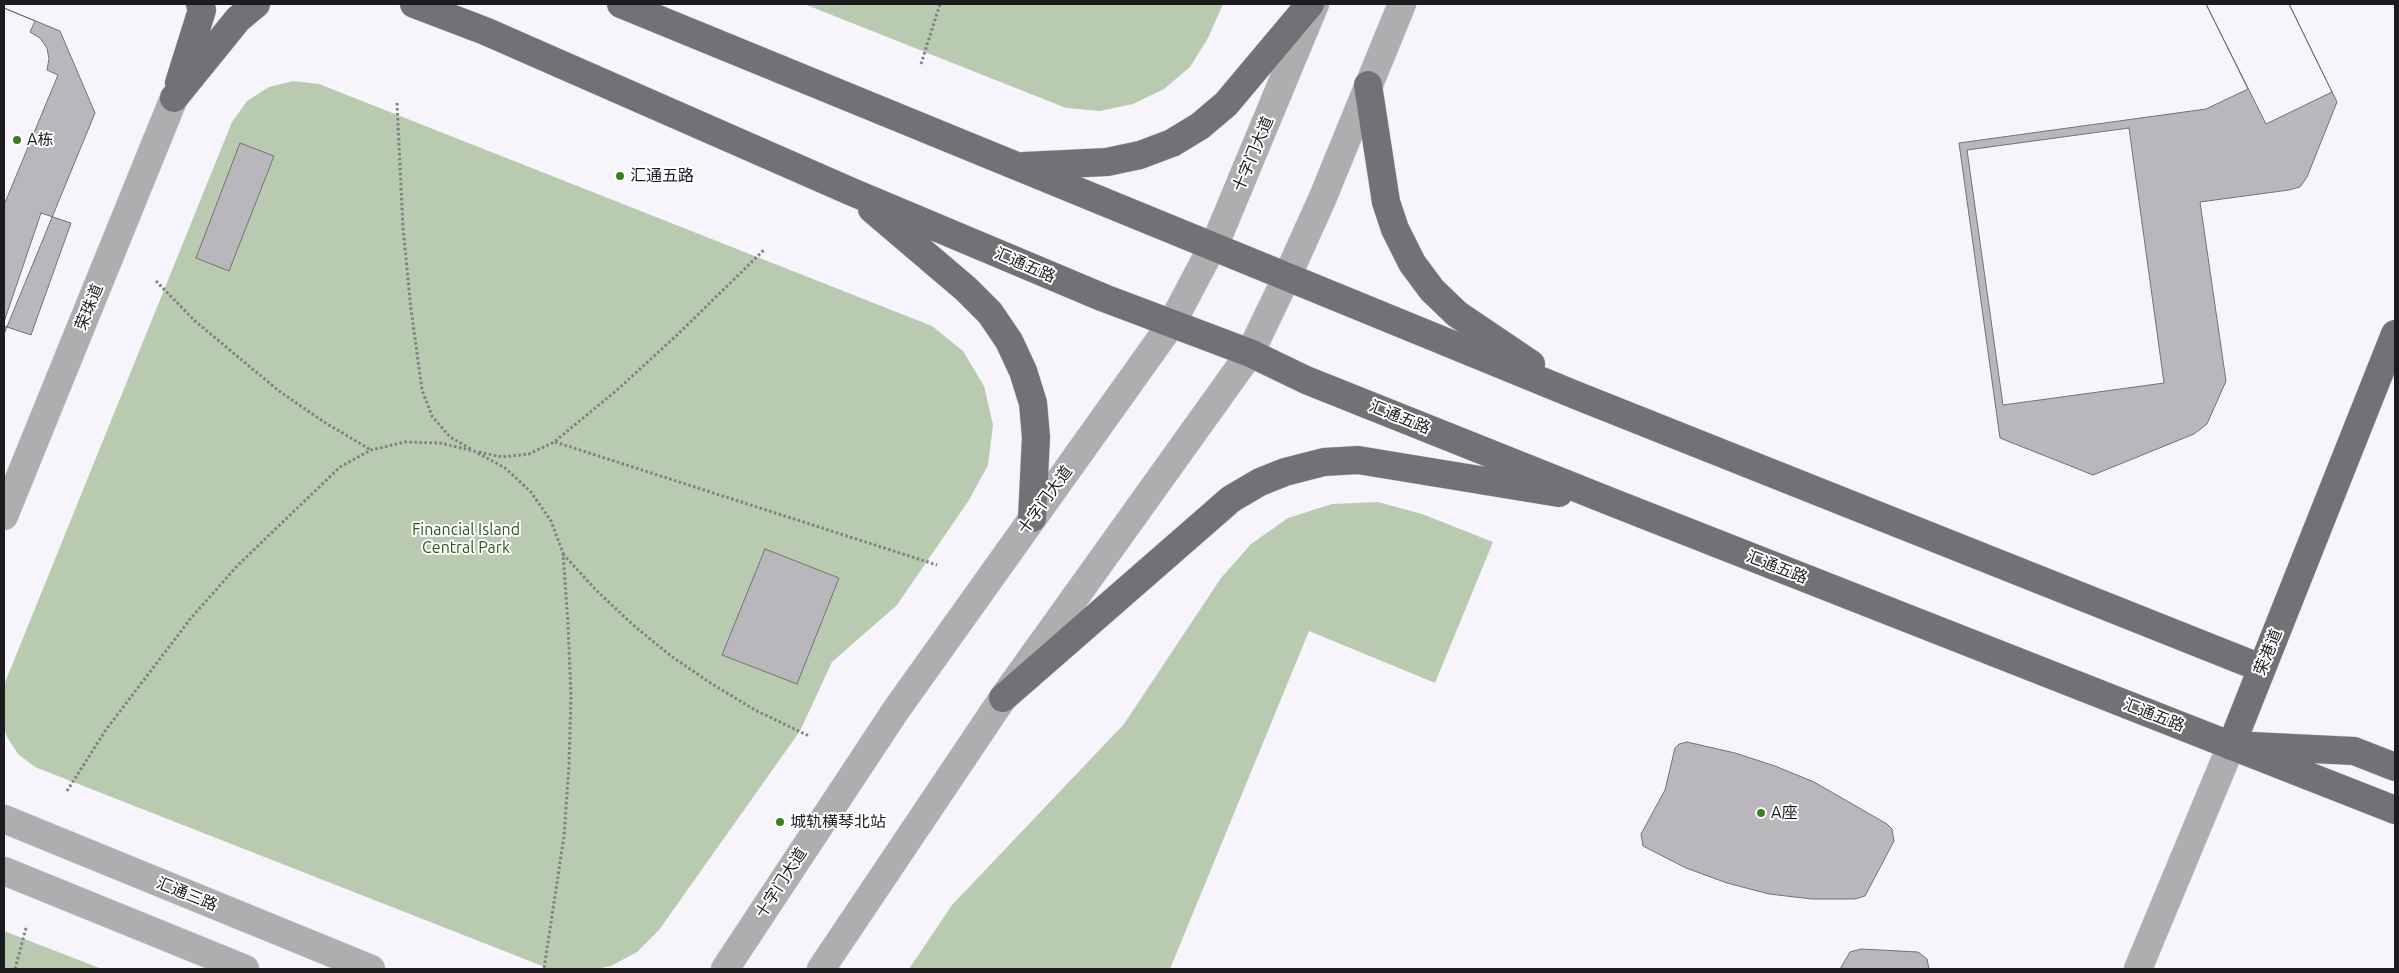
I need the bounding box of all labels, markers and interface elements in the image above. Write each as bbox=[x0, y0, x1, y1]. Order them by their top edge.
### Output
street label: 十字门大道 bbox=[1229, 113, 1277, 195]
place label: A栋 bbox=[27, 130, 53, 150]
marker: A栋 bbox=[11, 134, 23, 146]
place label: 汇通五路 bbox=[630, 166, 694, 186]
marker: 汇通五路 bbox=[614, 170, 626, 182]
street label: 汇通五路 bbox=[992, 244, 1058, 286]
street label: 荣珠道 bbox=[71, 281, 107, 333]
street label: 汇通五路 bbox=[1367, 396, 1433, 438]
street label: 十字门大道 bbox=[1014, 462, 1076, 538]
park label: Financial Island Central Park bbox=[412, 520, 520, 558]
street label: 汇通五路 bbox=[1744, 547, 1810, 587]
street label: 荣港道 bbox=[2250, 626, 2286, 678]
street label: 汇通五路 bbox=[2121, 695, 2187, 735]
place label: A座 bbox=[1771, 803, 1797, 823]
marker: A座 bbox=[1755, 807, 1767, 819]
place label: 城轨横琴北站 bbox=[790, 812, 886, 832]
marker: 城轨横琴北站 bbox=[774, 816, 786, 828]
street label: 十字门大道 bbox=[751, 844, 811, 922]
street label: 汇通三路 bbox=[154, 873, 220, 915]

